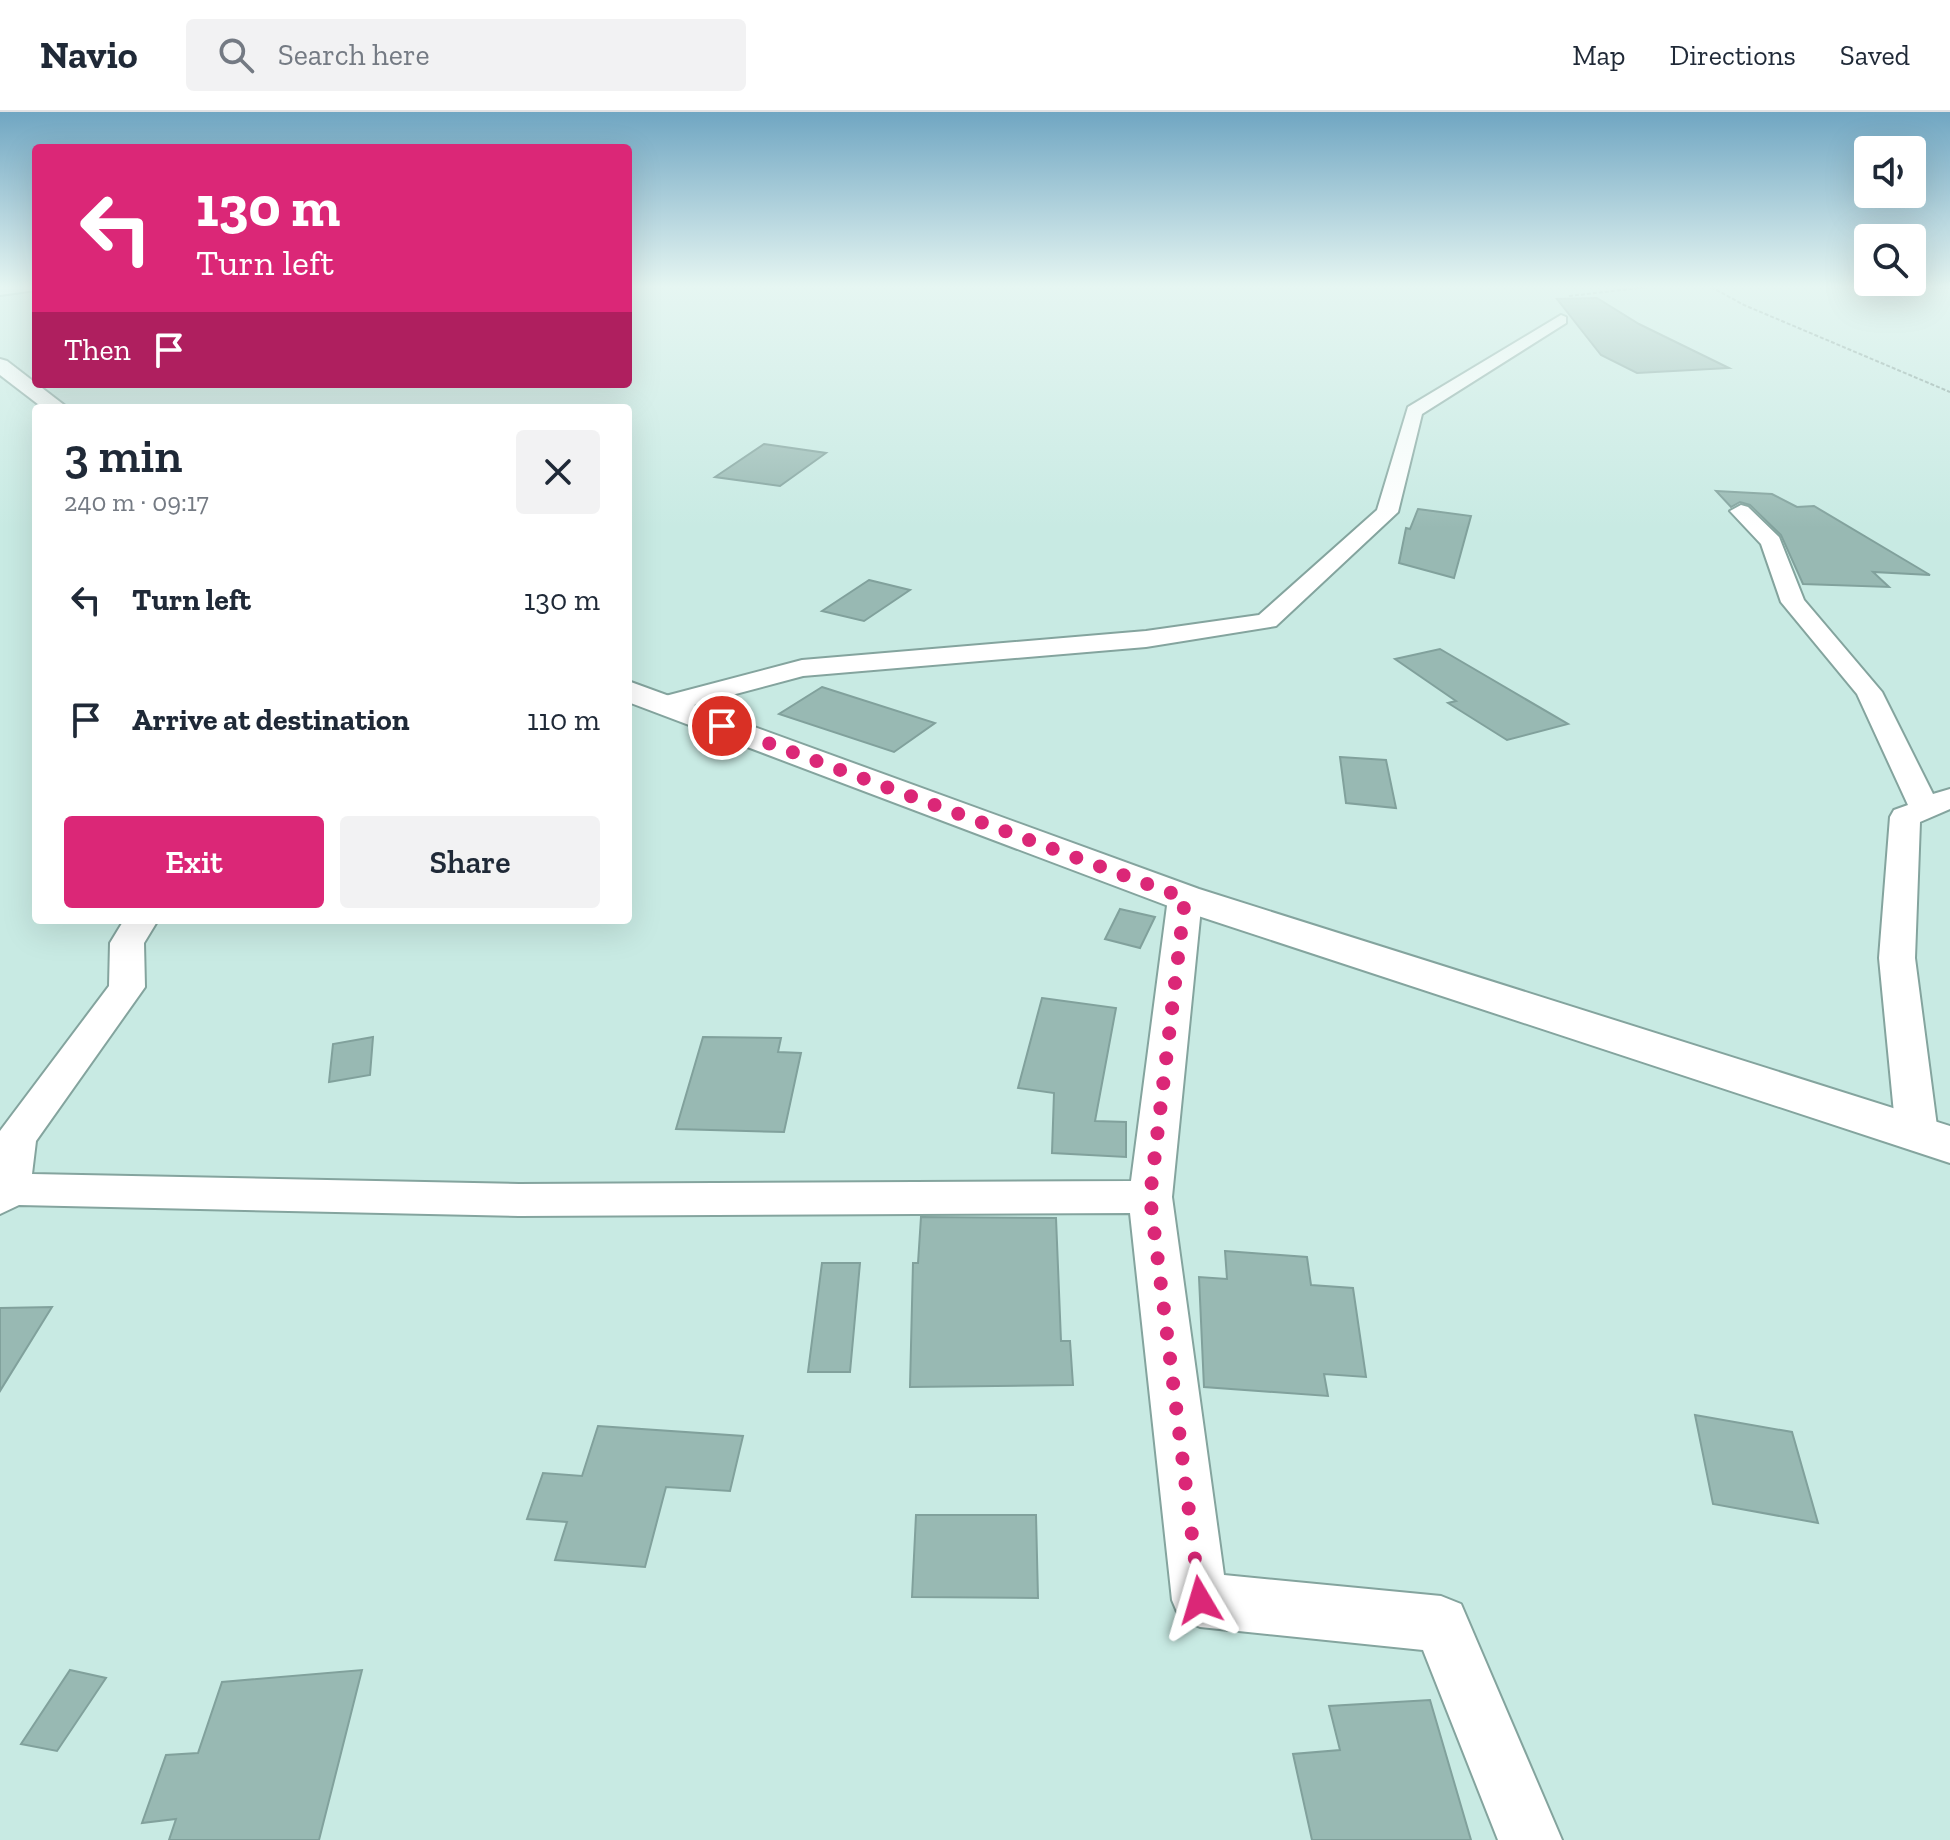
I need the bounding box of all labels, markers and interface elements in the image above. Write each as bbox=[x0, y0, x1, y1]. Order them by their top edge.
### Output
search box bbox=[186, 19, 746, 91]
text: Navio bbox=[40, 32, 138, 78]
icon: search bbox=[214, 33, 258, 77]
text: Search here bbox=[278, 37, 430, 73]
text: Map bbox=[1572, 39, 1625, 72]
text: Directions bbox=[1669, 39, 1796, 72]
text: Saved bbox=[1840, 39, 1910, 72]
map controls bbox=[1854, 136, 1926, 296]
button: sound bbox=[1854, 136, 1926, 208]
text: 130 m bbox=[196, 173, 340, 240]
icon: left bbox=[64, 176, 168, 280]
button: search bbox=[1854, 224, 1926, 296]
text: Turn left bbox=[196, 241, 334, 284]
icon: arrive bbox=[147, 328, 191, 372]
text: Then bbox=[64, 332, 131, 368]
text: 3 min bbox=[64, 427, 182, 484]
button: close bbox=[516, 430, 600, 514]
text: 240 m · 09:17 bbox=[64, 486, 209, 518]
icon: left bbox=[64, 578, 108, 622]
text: Turn left bbox=[132, 582, 251, 618]
text: 130 m bbox=[524, 582, 600, 618]
pin bbox=[688, 692, 756, 760]
icon: arrive bbox=[64, 698, 108, 742]
text: Arrive at destination bbox=[132, 702, 409, 738]
text: 110 m bbox=[527, 702, 600, 738]
icon: arrive bbox=[700, 704, 744, 748]
button: Exit bbox=[64, 816, 324, 908]
button: Share bbox=[340, 816, 600, 908]
position arrow bbox=[1158, 1558, 1242, 1642]

